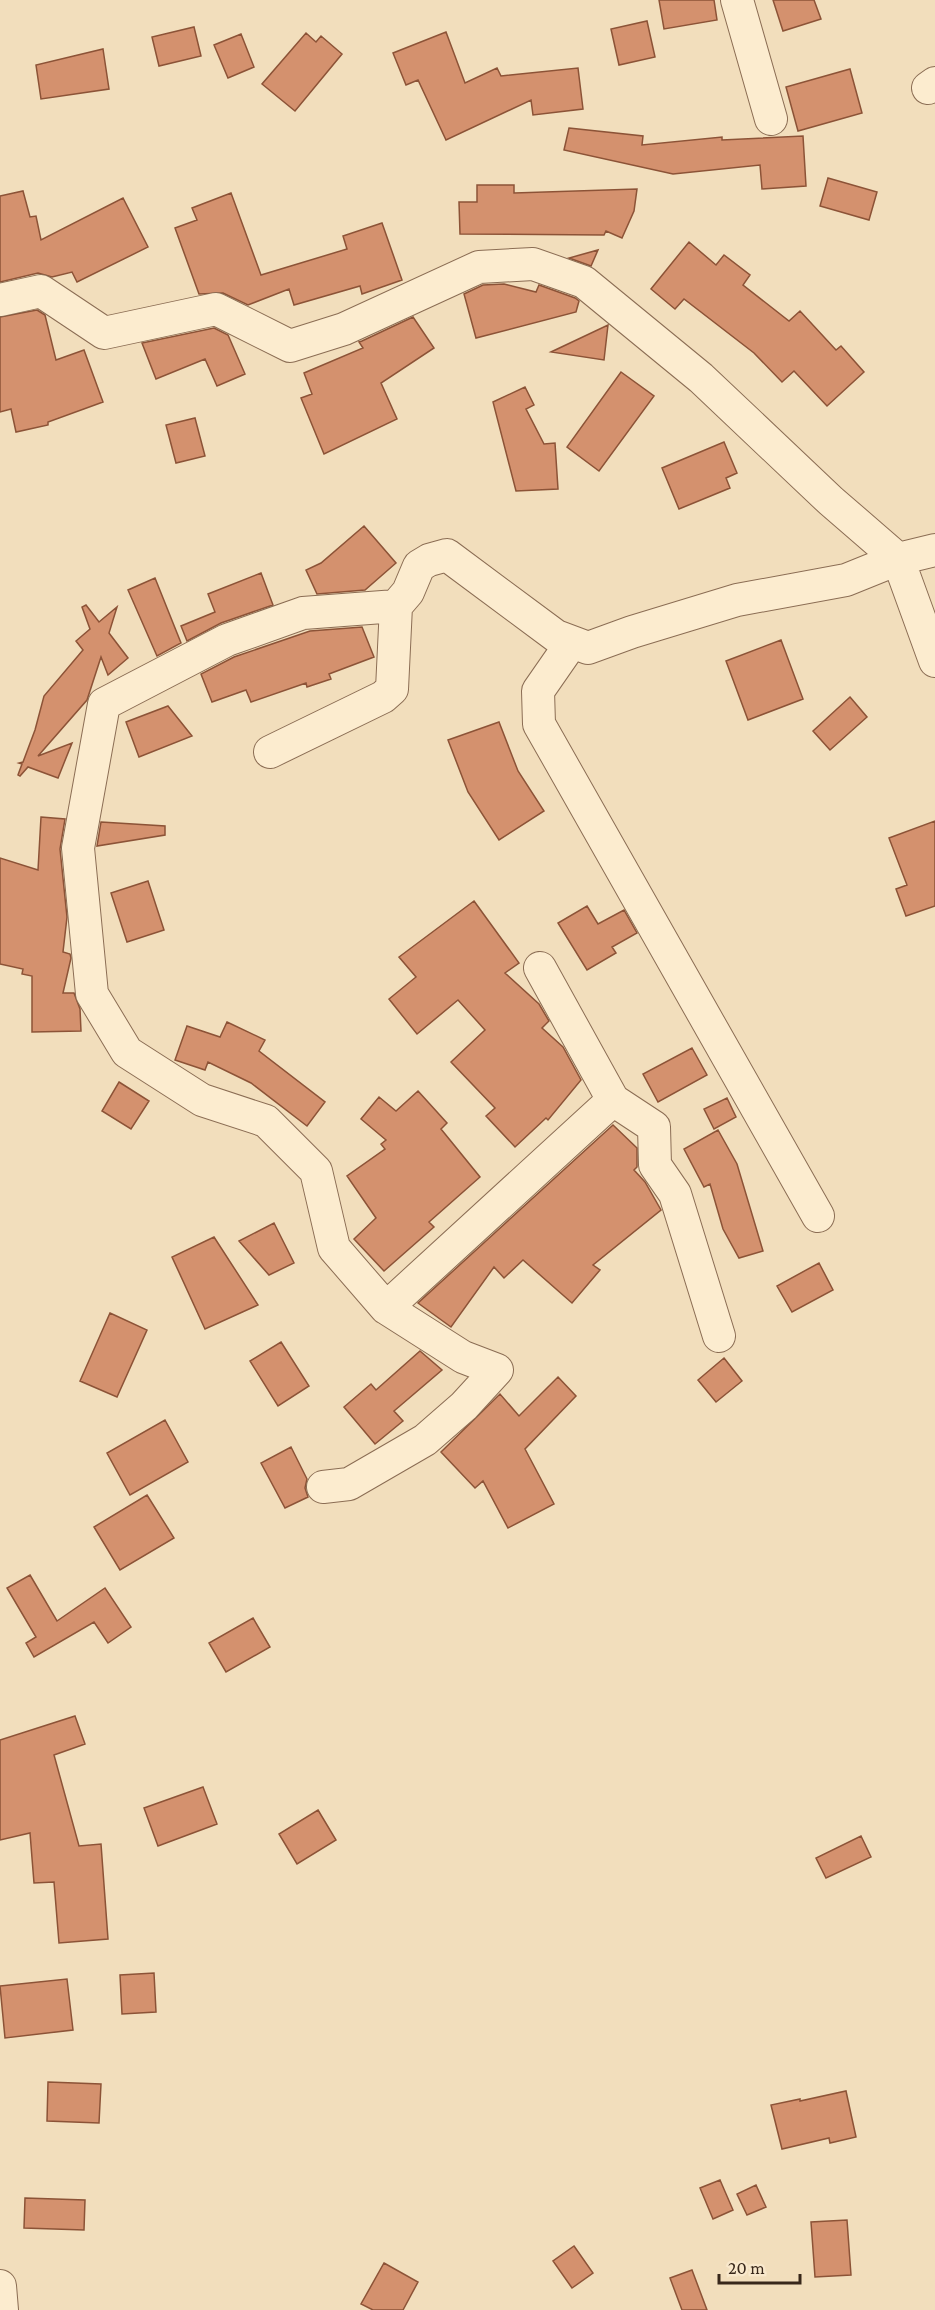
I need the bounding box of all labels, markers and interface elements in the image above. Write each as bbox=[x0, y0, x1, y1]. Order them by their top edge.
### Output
scale bar bbox=[719, 2247, 800, 2285]
text: 20 m bbox=[728, 2258, 765, 2278]

